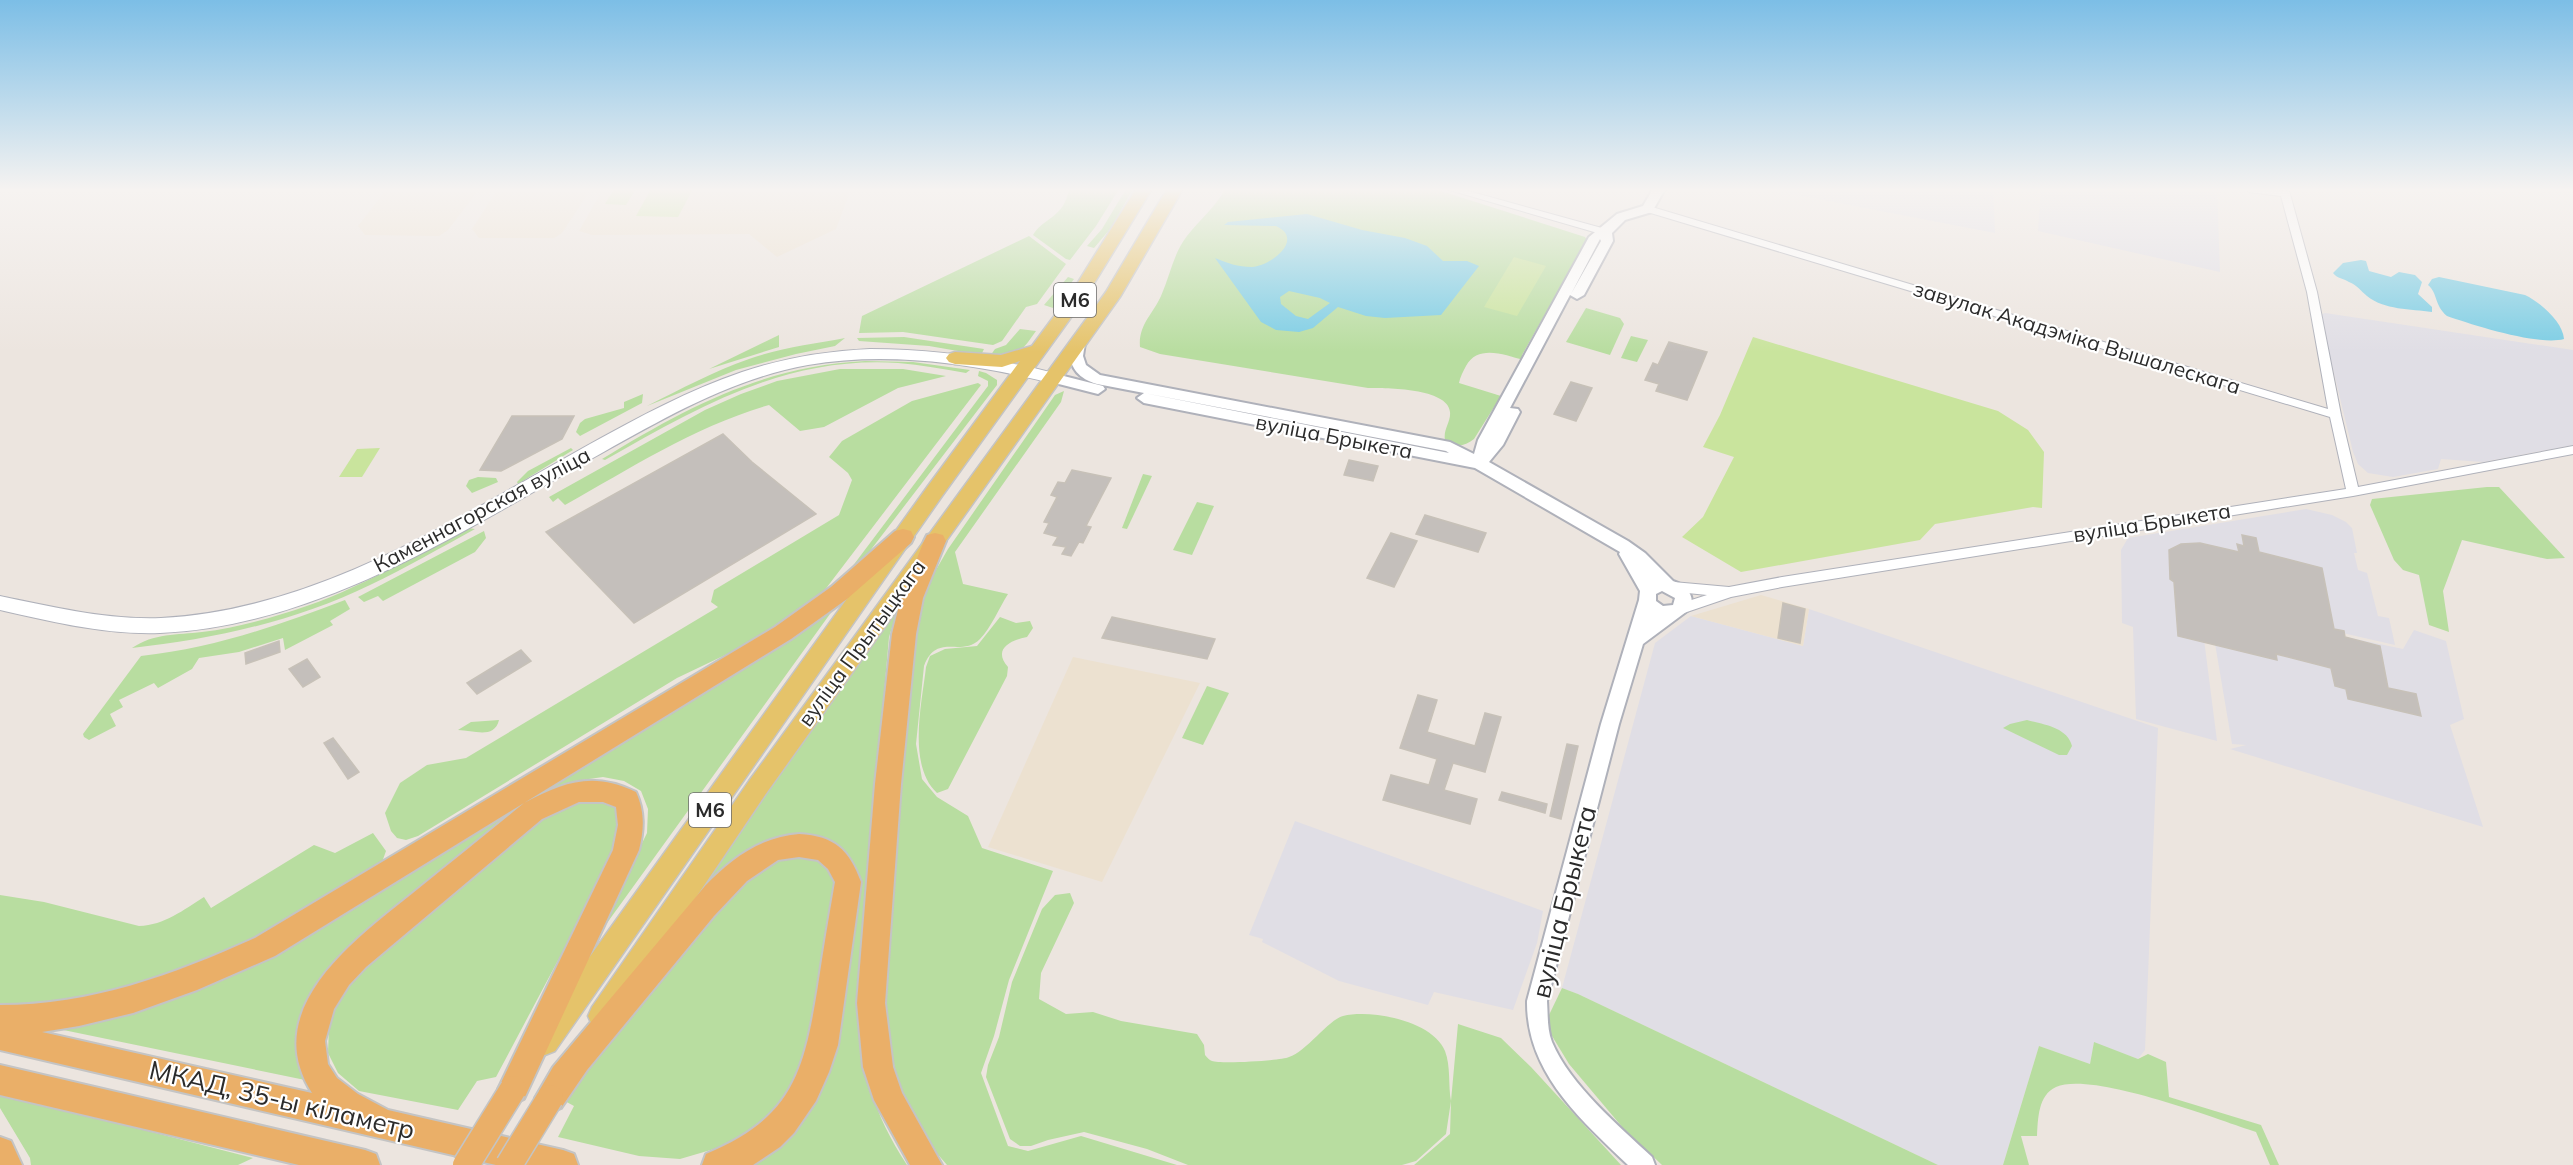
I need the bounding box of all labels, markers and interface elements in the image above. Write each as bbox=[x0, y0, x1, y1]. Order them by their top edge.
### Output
street label: завулак Акадэміка Вышалескага bbox=[1911, 275, 2244, 399]
road number: М6 bbox=[1054, 283, 1096, 317]
street label: вуліца Брыкета bbox=[1254, 408, 1415, 464]
street label: Каменнагорская вуліца bbox=[369, 441, 594, 577]
street label: вуліца Брыкета bbox=[2071, 497, 2232, 547]
street label: вуліца Прытыцкага bbox=[792, 554, 930, 731]
road number: М6 bbox=[689, 793, 731, 827]
street label: вуліца Брыкета bbox=[1524, 802, 1603, 1001]
street label: МКАД, 35-ы кіламетр bbox=[146, 1053, 418, 1146]

